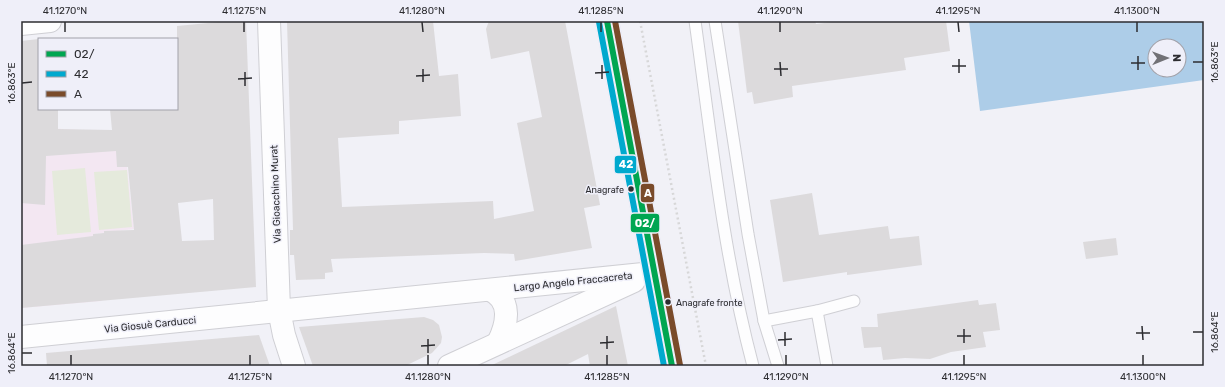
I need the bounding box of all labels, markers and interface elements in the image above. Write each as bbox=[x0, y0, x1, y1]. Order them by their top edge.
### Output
text: 41.1270°N bbox=[43, 5, 87, 17]
text: 41.1275°N bbox=[222, 5, 266, 17]
text: 41.1280°N bbox=[399, 5, 445, 17]
text: 41.1285°N bbox=[578, 5, 624, 17]
text: 41.1290°N bbox=[757, 5, 803, 17]
text: 41.1295°N bbox=[936, 5, 981, 17]
text: 41.1300°N bbox=[1114, 5, 1160, 17]
legend bbox=[38, 38, 178, 110]
north arrow bbox=[1147, 38, 1187, 78]
text: 16.863°E bbox=[1209, 41, 1221, 83]
text: 02/ bbox=[74, 47, 95, 61]
text: N bbox=[1170, 54, 1183, 62]
text: 16.863°E bbox=[6, 62, 18, 104]
text: 42 bbox=[74, 67, 89, 81]
text: A bbox=[74, 87, 82, 101]
street label: Via Gioacchino Murat bbox=[268, 145, 284, 243]
line badge: 42 bbox=[614, 155, 637, 174]
text: 42 bbox=[619, 158, 633, 171]
line badge: A bbox=[640, 183, 655, 203]
marker: Anagrafe bbox=[626, 184, 636, 194]
place label: Anagrafe bbox=[585, 185, 624, 195]
text: A bbox=[644, 187, 652, 200]
line badge: 02/ bbox=[630, 213, 660, 233]
text: 02/ bbox=[635, 217, 655, 230]
street label: Largo Angelo Fraccacreta bbox=[513, 270, 633, 294]
marker: Anagrafe fronte bbox=[663, 297, 673, 307]
place label: Anagrafe fronte bbox=[676, 298, 742, 308]
text: 16.864°E bbox=[1209, 311, 1221, 353]
street label: Via Giosuè Carducci bbox=[104, 314, 197, 336]
text: 16.864°E bbox=[6, 332, 18, 374]
text: 41.1270°N bbox=[49, 371, 93, 383]
text: 41.1275°N bbox=[228, 371, 272, 383]
text: 41.1280°N bbox=[405, 371, 451, 383]
text: 41.1285°N bbox=[584, 371, 630, 383]
text: 41.1290°N bbox=[763, 371, 809, 383]
text: 41.1295°N bbox=[942, 371, 987, 383]
text: 41.1300°N bbox=[1120, 371, 1166, 383]

